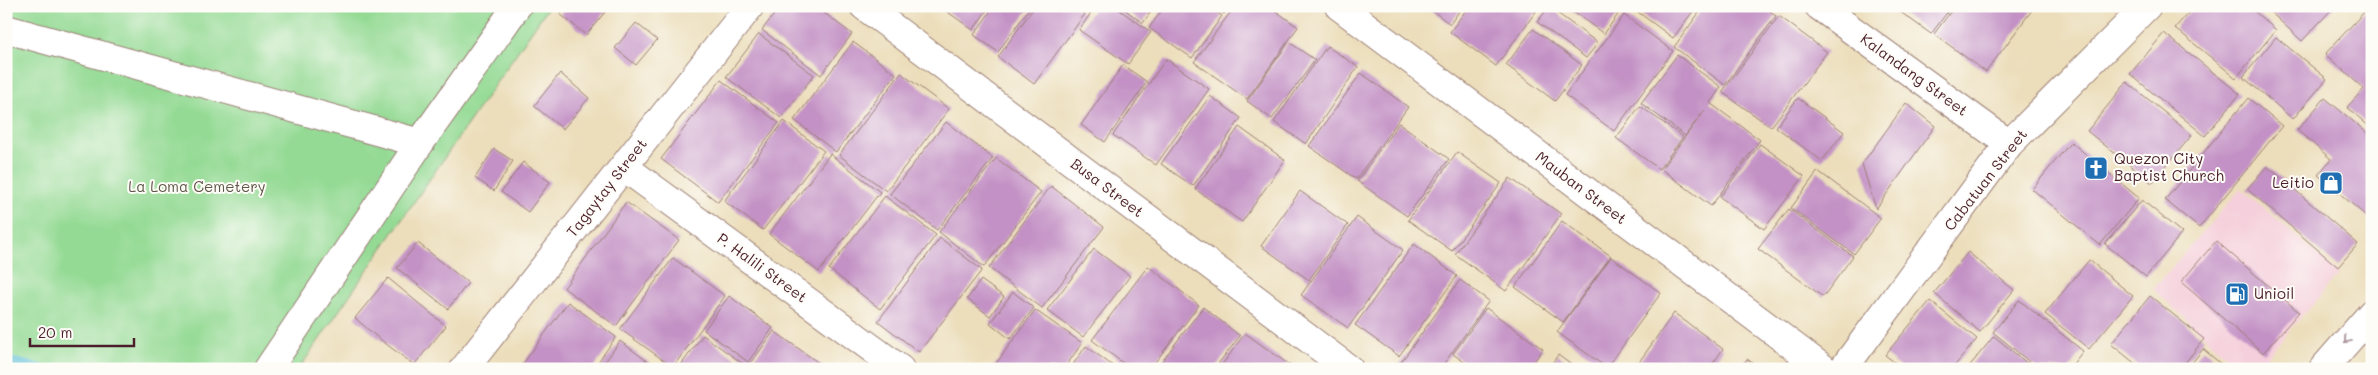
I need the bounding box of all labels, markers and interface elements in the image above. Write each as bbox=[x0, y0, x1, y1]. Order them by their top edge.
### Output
street label: Kalandang Street bbox=[1857, 28, 1972, 120]
street label: Cabatuan Street bbox=[1939, 124, 2031, 234]
street label: Tagaytay Street bbox=[561, 134, 651, 241]
street label: Mauban Street bbox=[1532, 146, 1631, 228]
place label: Quezon City Baptist Church bbox=[2114, 148, 2224, 185]
street label: Busa Street bbox=[1067, 153, 1148, 221]
church icon: Quezon City Baptist Church bbox=[2083, 155, 2109, 181]
shop icon: Leitio bbox=[2318, 170, 2344, 196]
place label: Leitio bbox=[2272, 172, 2314, 192]
park label: La Loma Cemetery bbox=[128, 176, 266, 196]
street label: P. Halili Street bbox=[714, 228, 811, 306]
fuel station icon: Unioil bbox=[2224, 281, 2250, 307]
place label: Unioil bbox=[2254, 283, 2294, 303]
scale bar bbox=[30, 315, 134, 347]
text: 20 m bbox=[38, 322, 72, 342]
one-way arrow bbox=[2344, 335, 2353, 344]

